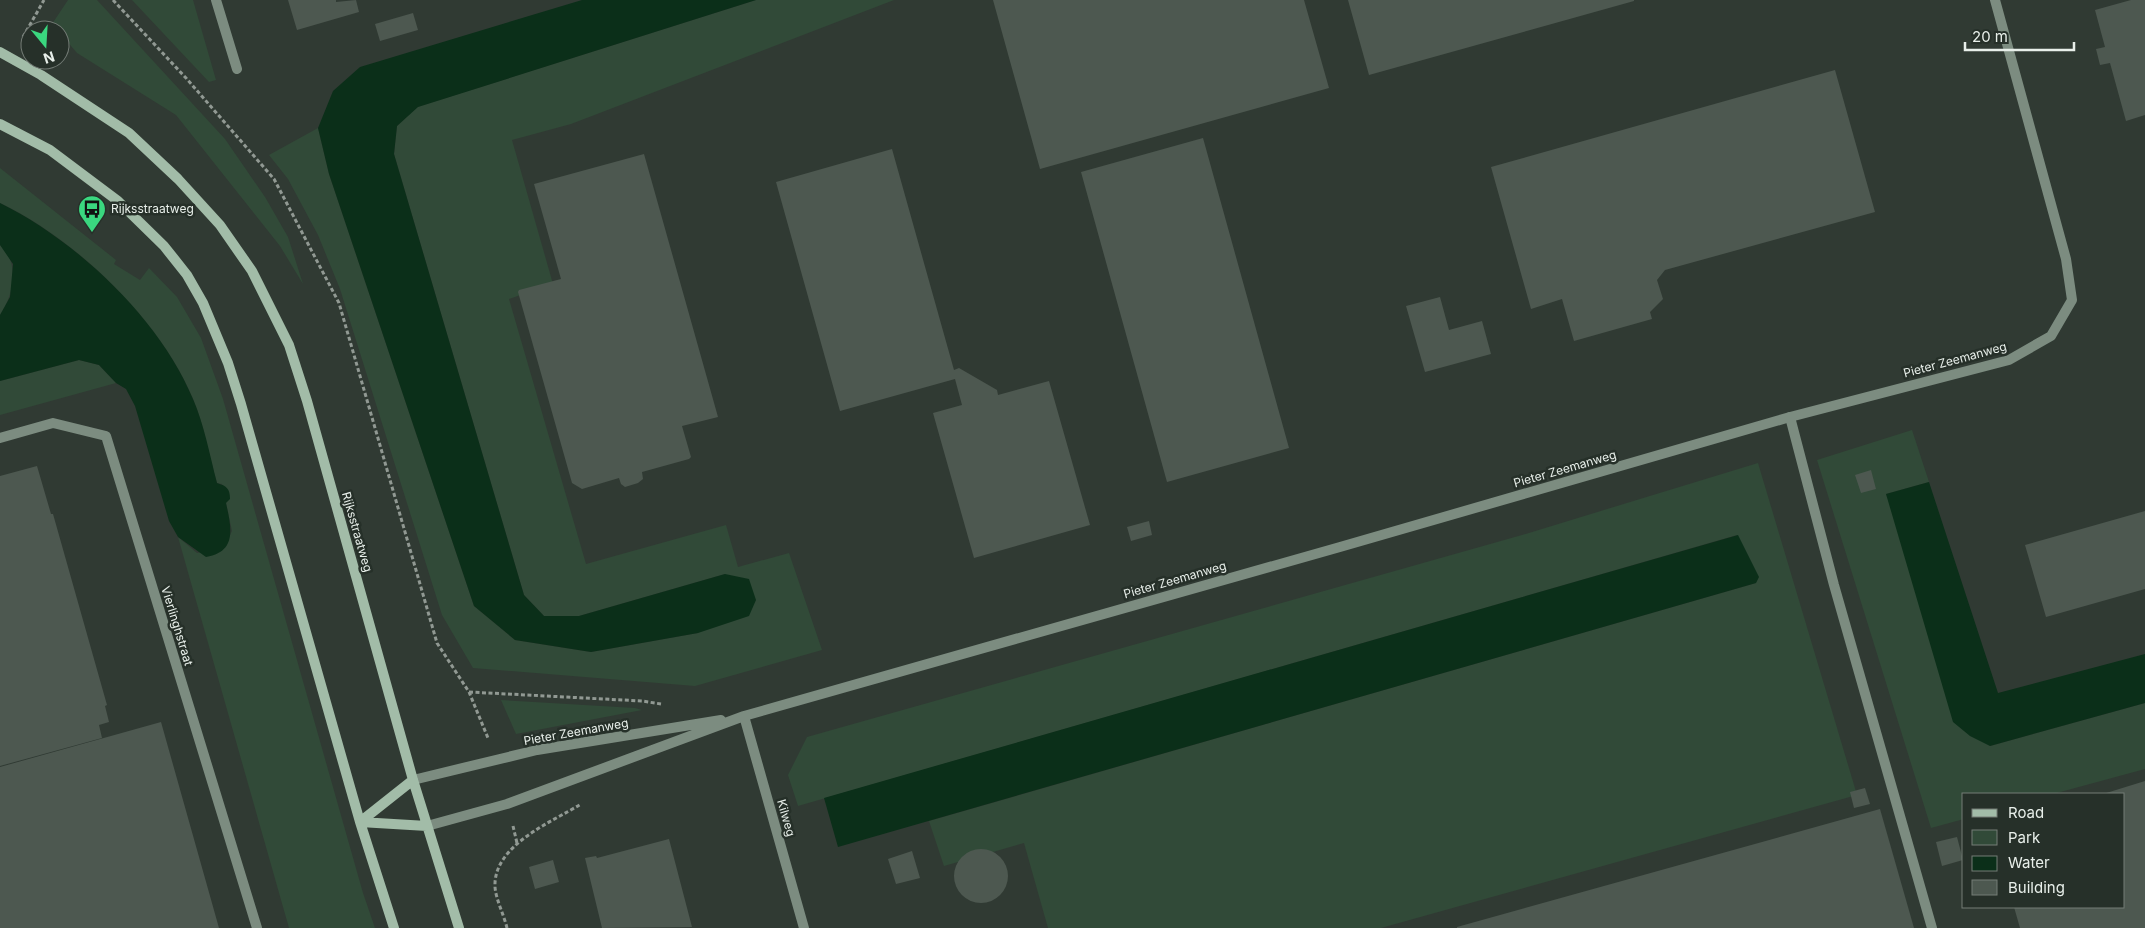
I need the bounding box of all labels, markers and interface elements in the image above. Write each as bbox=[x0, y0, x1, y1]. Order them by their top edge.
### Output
north arrow bbox=[20, 20, 70, 70]
scale bar bbox=[1965, 20, 2074, 52]
text: 20 m bbox=[1972, 27, 2008, 46]
text: N bbox=[41, 48, 57, 68]
bus stop icon: Rijksstraatweg bbox=[77, 194, 107, 233]
place label: Rijksstraatweg bbox=[111, 201, 194, 216]
street label: Pieter Zeemanweg bbox=[1902, 339, 2008, 380]
street label: Pieter Zeemanweg bbox=[1512, 447, 1618, 490]
street label: Rijksstraatweg bbox=[339, 490, 376, 574]
street label: Pieter Zeemanweg bbox=[1122, 558, 1228, 601]
street label: Vierlinghstraat bbox=[158, 584, 197, 668]
street label: Pieter Zeemanweg bbox=[522, 715, 629, 748]
legend bbox=[1962, 793, 2125, 908]
street label: Kilweg bbox=[774, 798, 799, 838]
text: Road bbox=[2008, 803, 2044, 822]
text: Park bbox=[2008, 828, 2041, 847]
text: Water bbox=[2008, 853, 2050, 872]
text: Building bbox=[2008, 878, 2065, 897]

